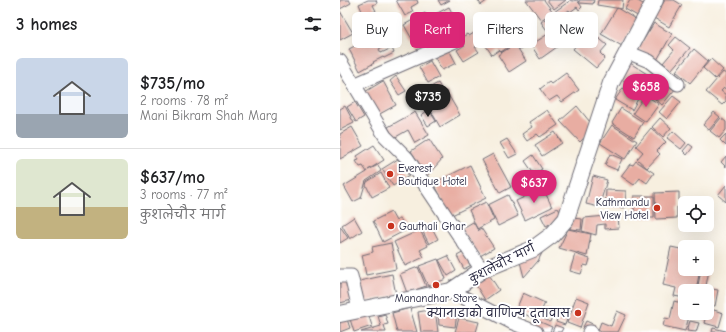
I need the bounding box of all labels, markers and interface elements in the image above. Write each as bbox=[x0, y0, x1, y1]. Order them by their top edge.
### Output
chip: Buy bbox=[352, 12, 402, 48]
chip: Rent bbox=[410, 12, 465, 48]
chip: Filters bbox=[473, 12, 537, 48]
chip: New bbox=[545, 12, 598, 48]
icon: filters bbox=[302, 13, 324, 35]
text: 3 homes bbox=[16, 15, 77, 34]
icon: home bbox=[48, 74, 96, 122]
text: $735/mo bbox=[140, 74, 205, 93]
pin: $658 bbox=[622, 74, 670, 108]
text: $658 bbox=[632, 79, 660, 94]
pin: $735 bbox=[404, 84, 452, 118]
text: $735 bbox=[415, 89, 442, 104]
text: 2 rooms · 78 m² bbox=[140, 93, 228, 108]
text: Mani Bikram Shah Marg bbox=[140, 108, 278, 123]
place label: Everest Boutique Hotel bbox=[398, 162, 467, 188]
text: $637/mo bbox=[140, 168, 205, 187]
marker: Everest Boutique Hotel bbox=[385, 169, 395, 179]
pin: $637 bbox=[510, 170, 558, 204]
icon: home bbox=[48, 175, 96, 223]
text: $637 bbox=[521, 175, 547, 190]
text: 3 rooms · 77 m² bbox=[140, 187, 227, 202]
place label: Kathmandu View Hotel bbox=[596, 196, 649, 222]
map controls bbox=[678, 196, 714, 320]
button: locate bbox=[678, 196, 714, 232]
marker: Kathmandu View Hotel bbox=[652, 203, 662, 213]
text: कुशलेचौर मार्ग bbox=[140, 207, 225, 222]
place label: Gauthali Ghar bbox=[399, 220, 466, 233]
marker: Gauthali Ghar bbox=[386, 221, 396, 231]
street label: कुशलेचौर मार्ग bbox=[465, 236, 539, 287]
button: + bbox=[678, 240, 714, 276]
marker: Manandhar Store bbox=[431, 280, 441, 290]
button: − bbox=[678, 284, 714, 320]
place label: Manandhar Store bbox=[395, 292, 478, 305]
place label: क्यानाडाको वाणिज्य दूतावास bbox=[426, 304, 571, 324]
marker: क्यानाडाको वाणिज्य दूतावास bbox=[573, 308, 583, 318]

